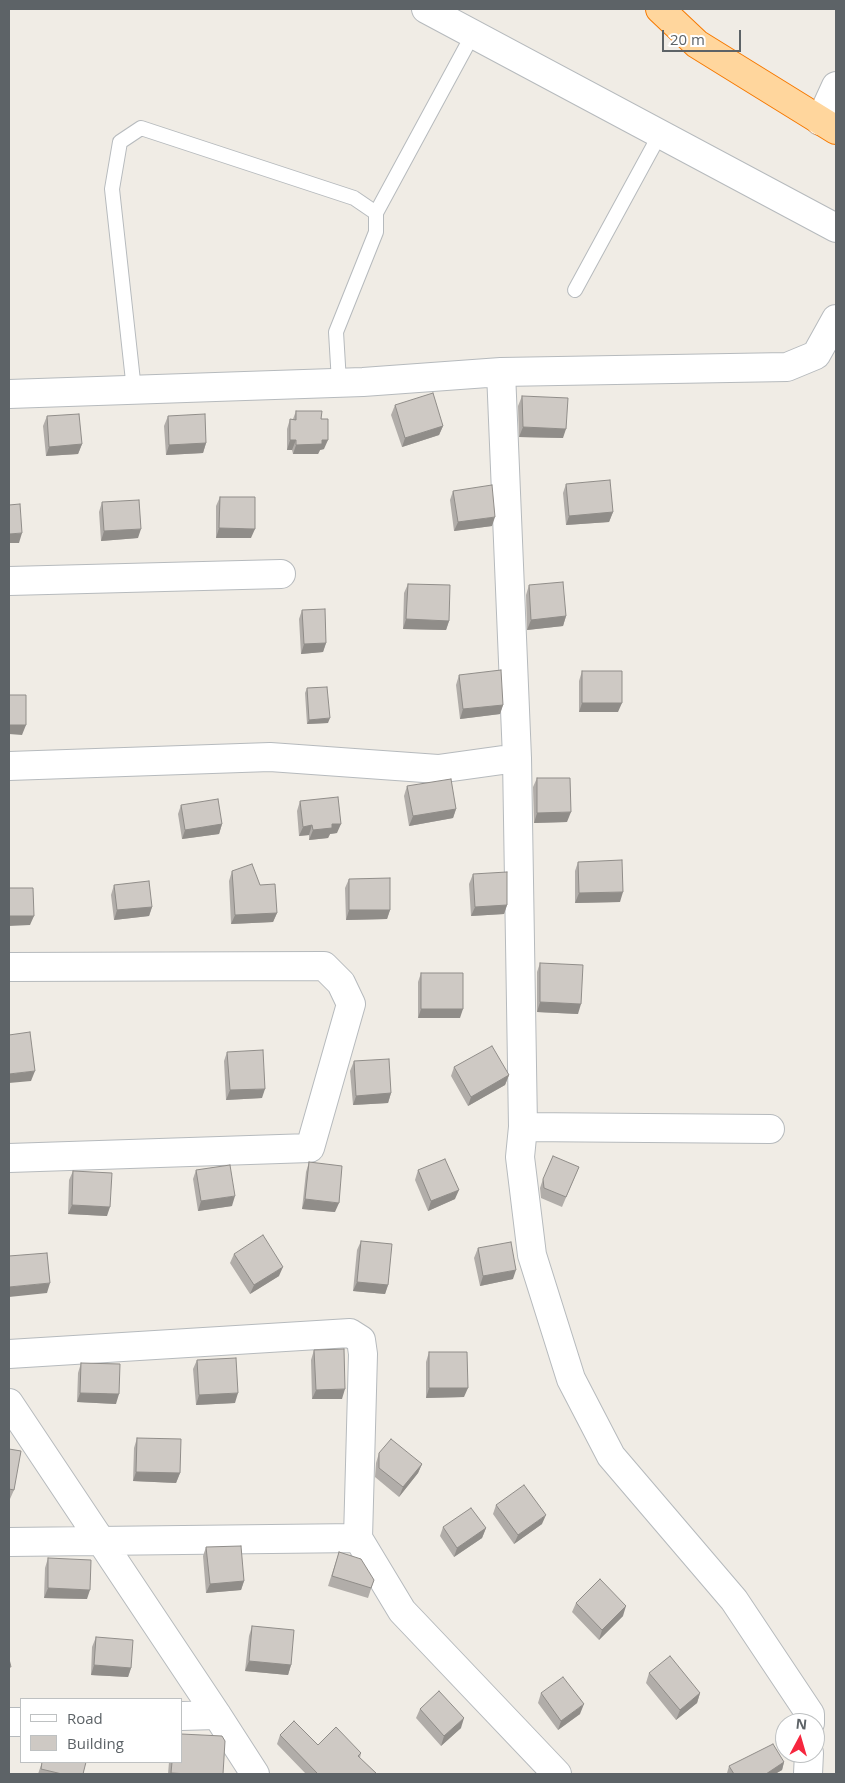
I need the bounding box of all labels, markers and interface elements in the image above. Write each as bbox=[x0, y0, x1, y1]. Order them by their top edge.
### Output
scale bar bbox=[665, 20, 744, 52]
text: 20 m bbox=[670, 29, 705, 49]
legend bbox=[20, 1698, 182, 1763]
text: Road bbox=[67, 1708, 103, 1728]
north arrow bbox=[775, 1713, 825, 1763]
text: N bbox=[795, 1714, 808, 1734]
text: Building bbox=[67, 1733, 124, 1753]

